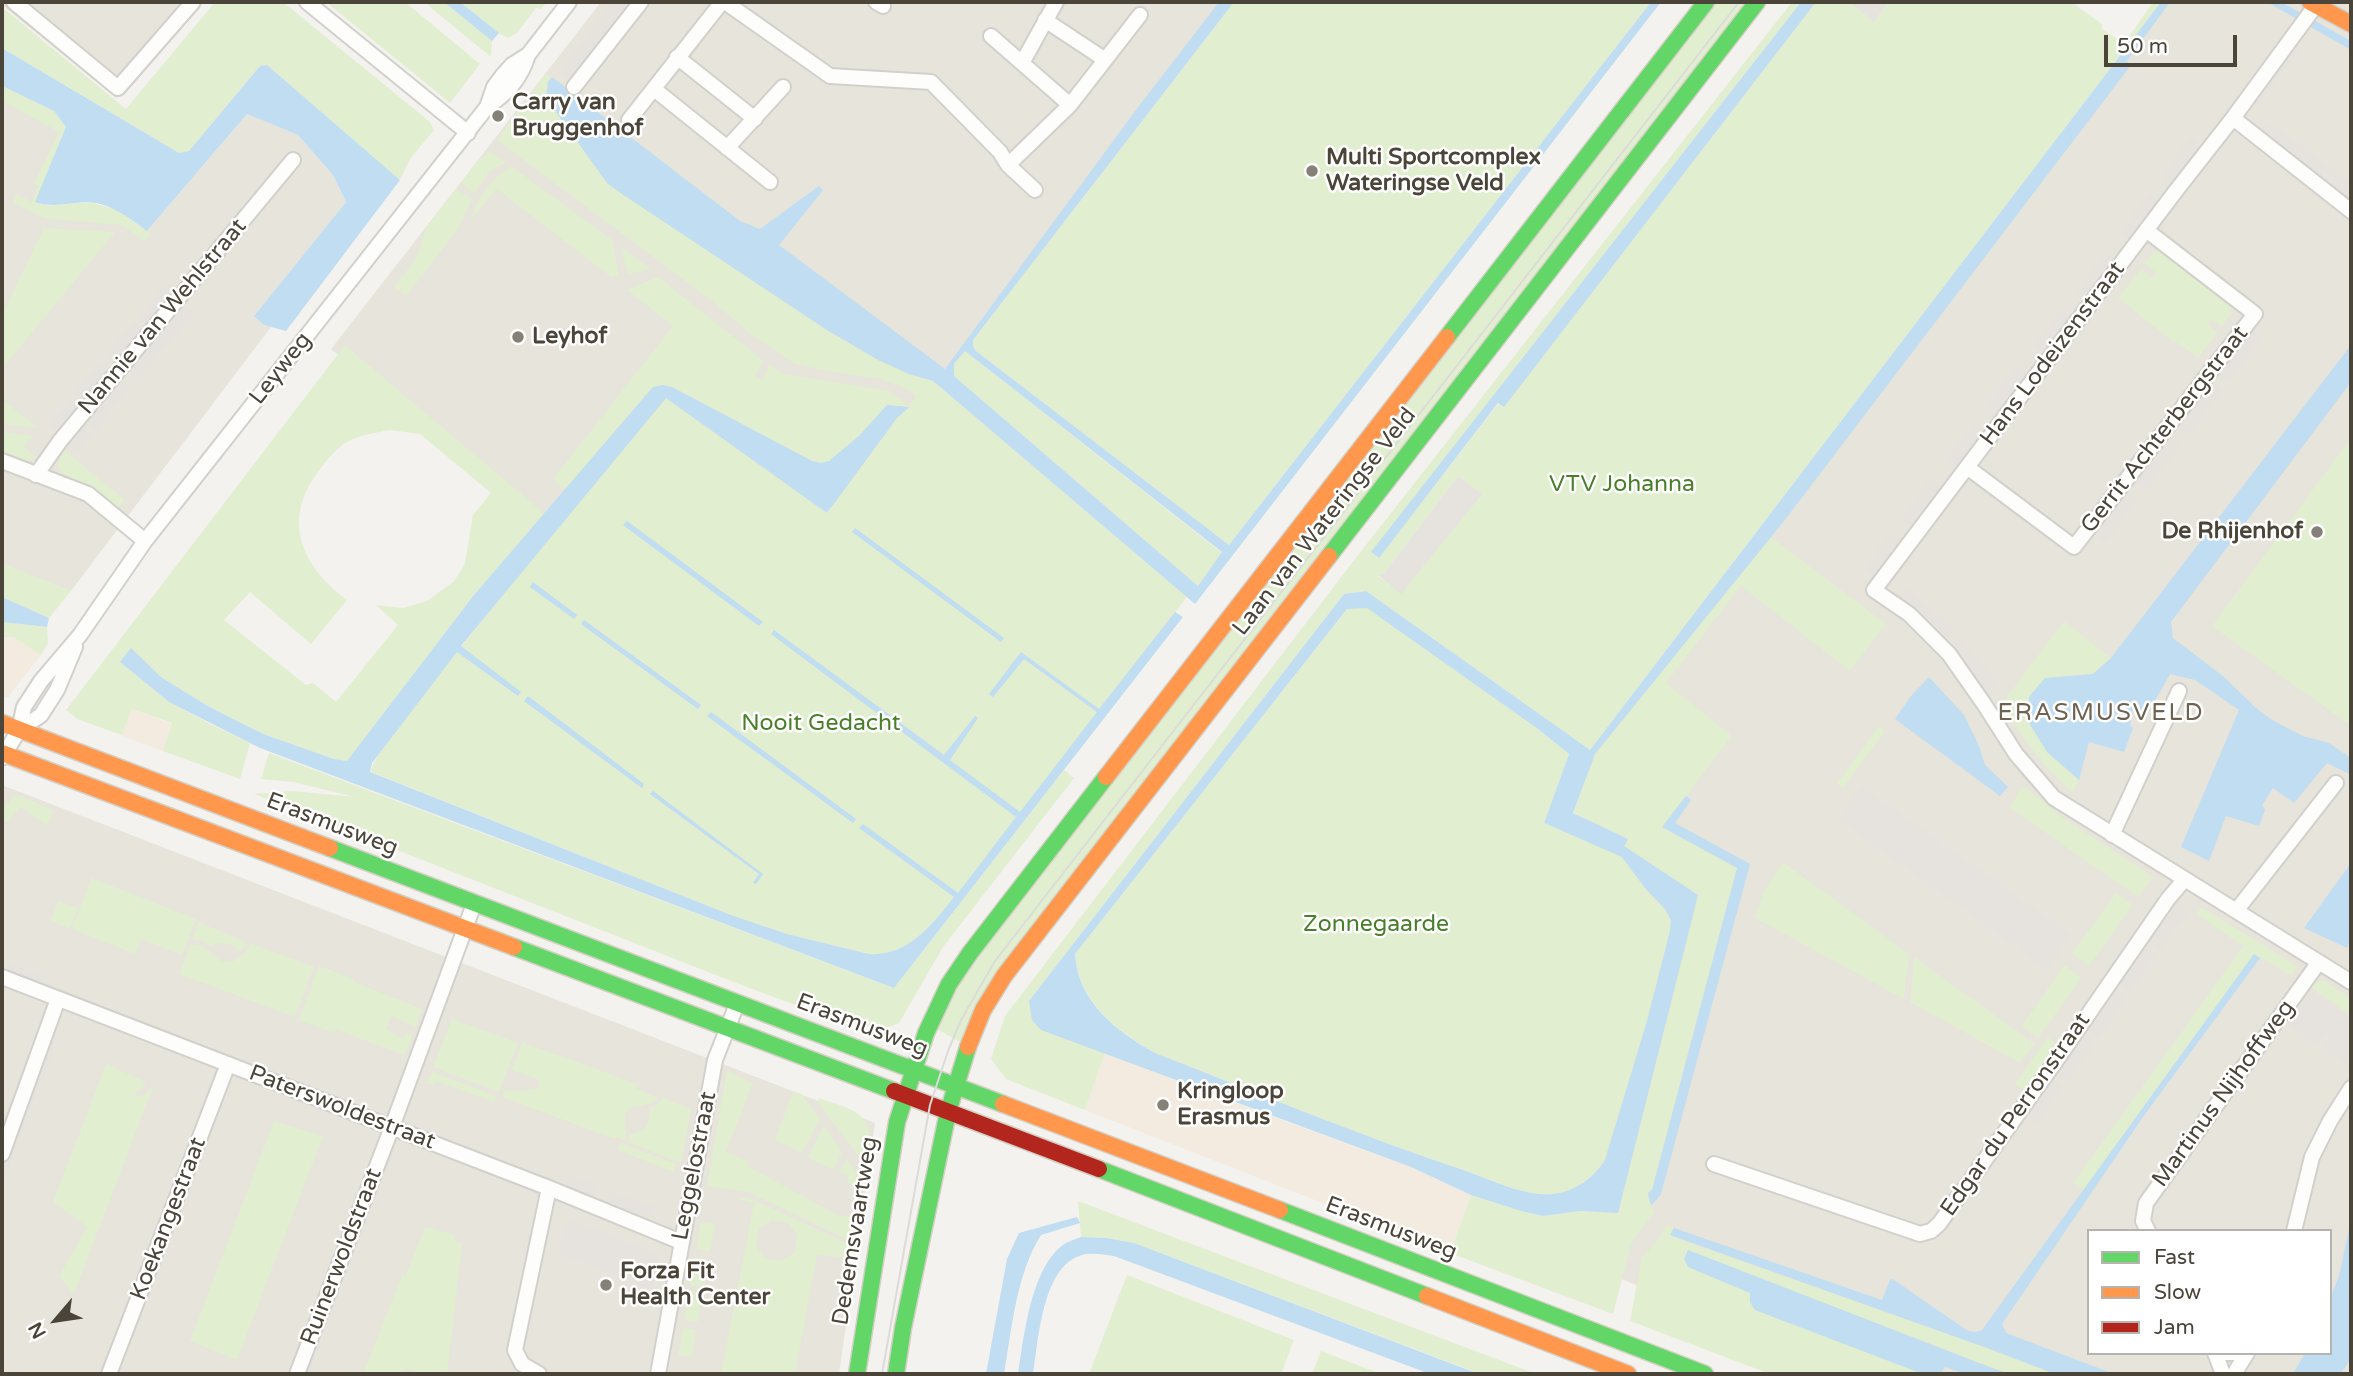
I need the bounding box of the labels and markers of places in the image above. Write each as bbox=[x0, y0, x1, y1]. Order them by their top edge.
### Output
place label: Carry van Bruggenhof bbox=[512, 89, 643, 143]
marker: Carry van Bruggenhof bbox=[490, 108, 506, 124]
place label: Multi Sportcomplex Wateringse Veld bbox=[1326, 144, 1541, 198]
marker: Multi Sportcomplex Wateringse Veld bbox=[1304, 163, 1320, 179]
place label: Leyhof bbox=[532, 323, 607, 351]
marker: Leyhof bbox=[510, 329, 526, 345]
place label: De Rhijenhof bbox=[2162, 518, 2303, 546]
marker: De Rhijenhof bbox=[2309, 524, 2325, 540]
place label: Kringloop Erasmus bbox=[1177, 1078, 1284, 1132]
marker: Kringloop Erasmus bbox=[1155, 1097, 1171, 1113]
place label: Forza Fit Health Center bbox=[620, 1258, 770, 1312]
marker: Forza Fit Health Center bbox=[598, 1277, 614, 1293]

